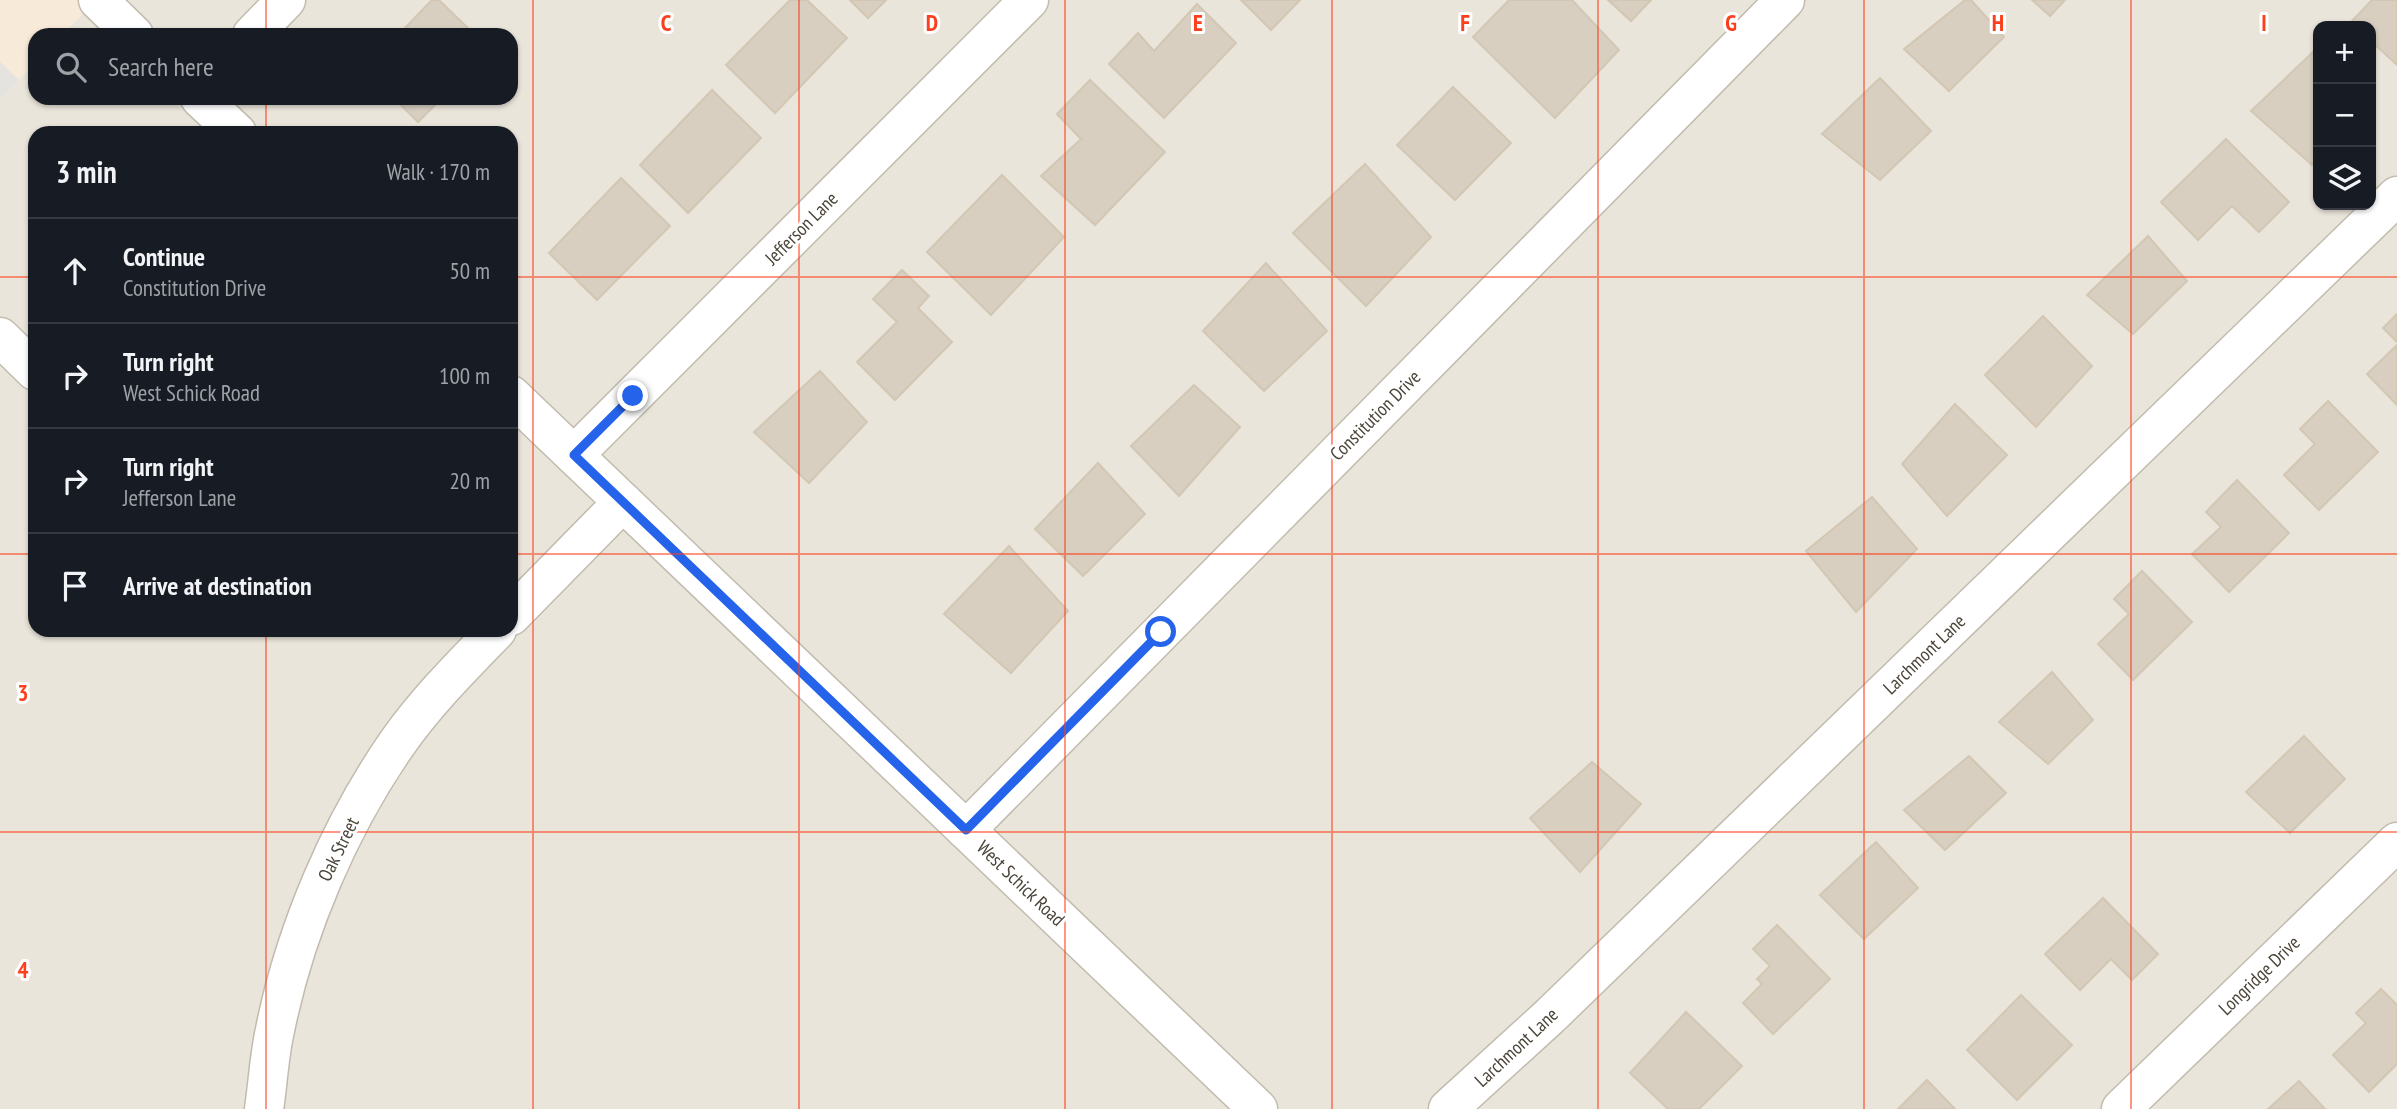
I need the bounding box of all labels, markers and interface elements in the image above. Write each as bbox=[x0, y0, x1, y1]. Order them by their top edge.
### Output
text: C bbox=[661, 8, 672, 37]
text: D bbox=[926, 8, 938, 37]
text: E bbox=[1193, 8, 1203, 37]
text: F bbox=[1460, 8, 1470, 37]
text: G bbox=[1725, 8, 1737, 37]
text: H bbox=[1992, 8, 2004, 37]
text: I bbox=[2261, 8, 2267, 37]
map controls bbox=[2313, 21, 2376, 210]
button: + bbox=[2313, 21, 2376, 84]
search box bbox=[28, 28, 518, 105]
icon: search bbox=[52, 48, 90, 86]
text: Search here bbox=[108, 50, 214, 83]
button: − bbox=[2313, 84, 2376, 147]
button: layers bbox=[2313, 147, 2376, 210]
text: 3 min bbox=[56, 152, 117, 191]
text: Walk · 170 m bbox=[387, 157, 490, 186]
street label: Jefferson Lane bbox=[759, 186, 843, 270]
text: Continue bbox=[123, 240, 205, 273]
icon: ahead bbox=[56, 252, 94, 290]
text: 50 m bbox=[449, 256, 490, 285]
text: Constitution Drive bbox=[123, 273, 266, 302]
text: Turn right bbox=[123, 345, 214, 378]
icon: right bbox=[56, 357, 94, 395]
text: 100 m bbox=[439, 361, 490, 390]
street label: Constitution Drive bbox=[1325, 365, 1425, 465]
text: West Schick Road bbox=[123, 378, 260, 407]
route end bbox=[617, 380, 648, 411]
text: Turn right bbox=[123, 450, 214, 483]
icon: right bbox=[56, 462, 94, 500]
text: 20 m bbox=[449, 466, 490, 495]
text: Jefferson Lane bbox=[123, 483, 236, 512]
icon: arrive bbox=[56, 567, 94, 605]
text: Arrive at destination bbox=[123, 569, 312, 602]
street label: Larchmont Lane bbox=[1878, 609, 1970, 699]
route start bbox=[1145, 616, 1176, 647]
text: 3 bbox=[18, 678, 29, 707]
street label: Oak Street bbox=[312, 812, 364, 885]
street label: West Schick Road bbox=[972, 835, 1070, 931]
street label: Longridge Drive bbox=[2213, 930, 2305, 1020]
text: 4 bbox=[18, 955, 29, 984]
street label: Larchmont Lane bbox=[1469, 1002, 1563, 1092]

